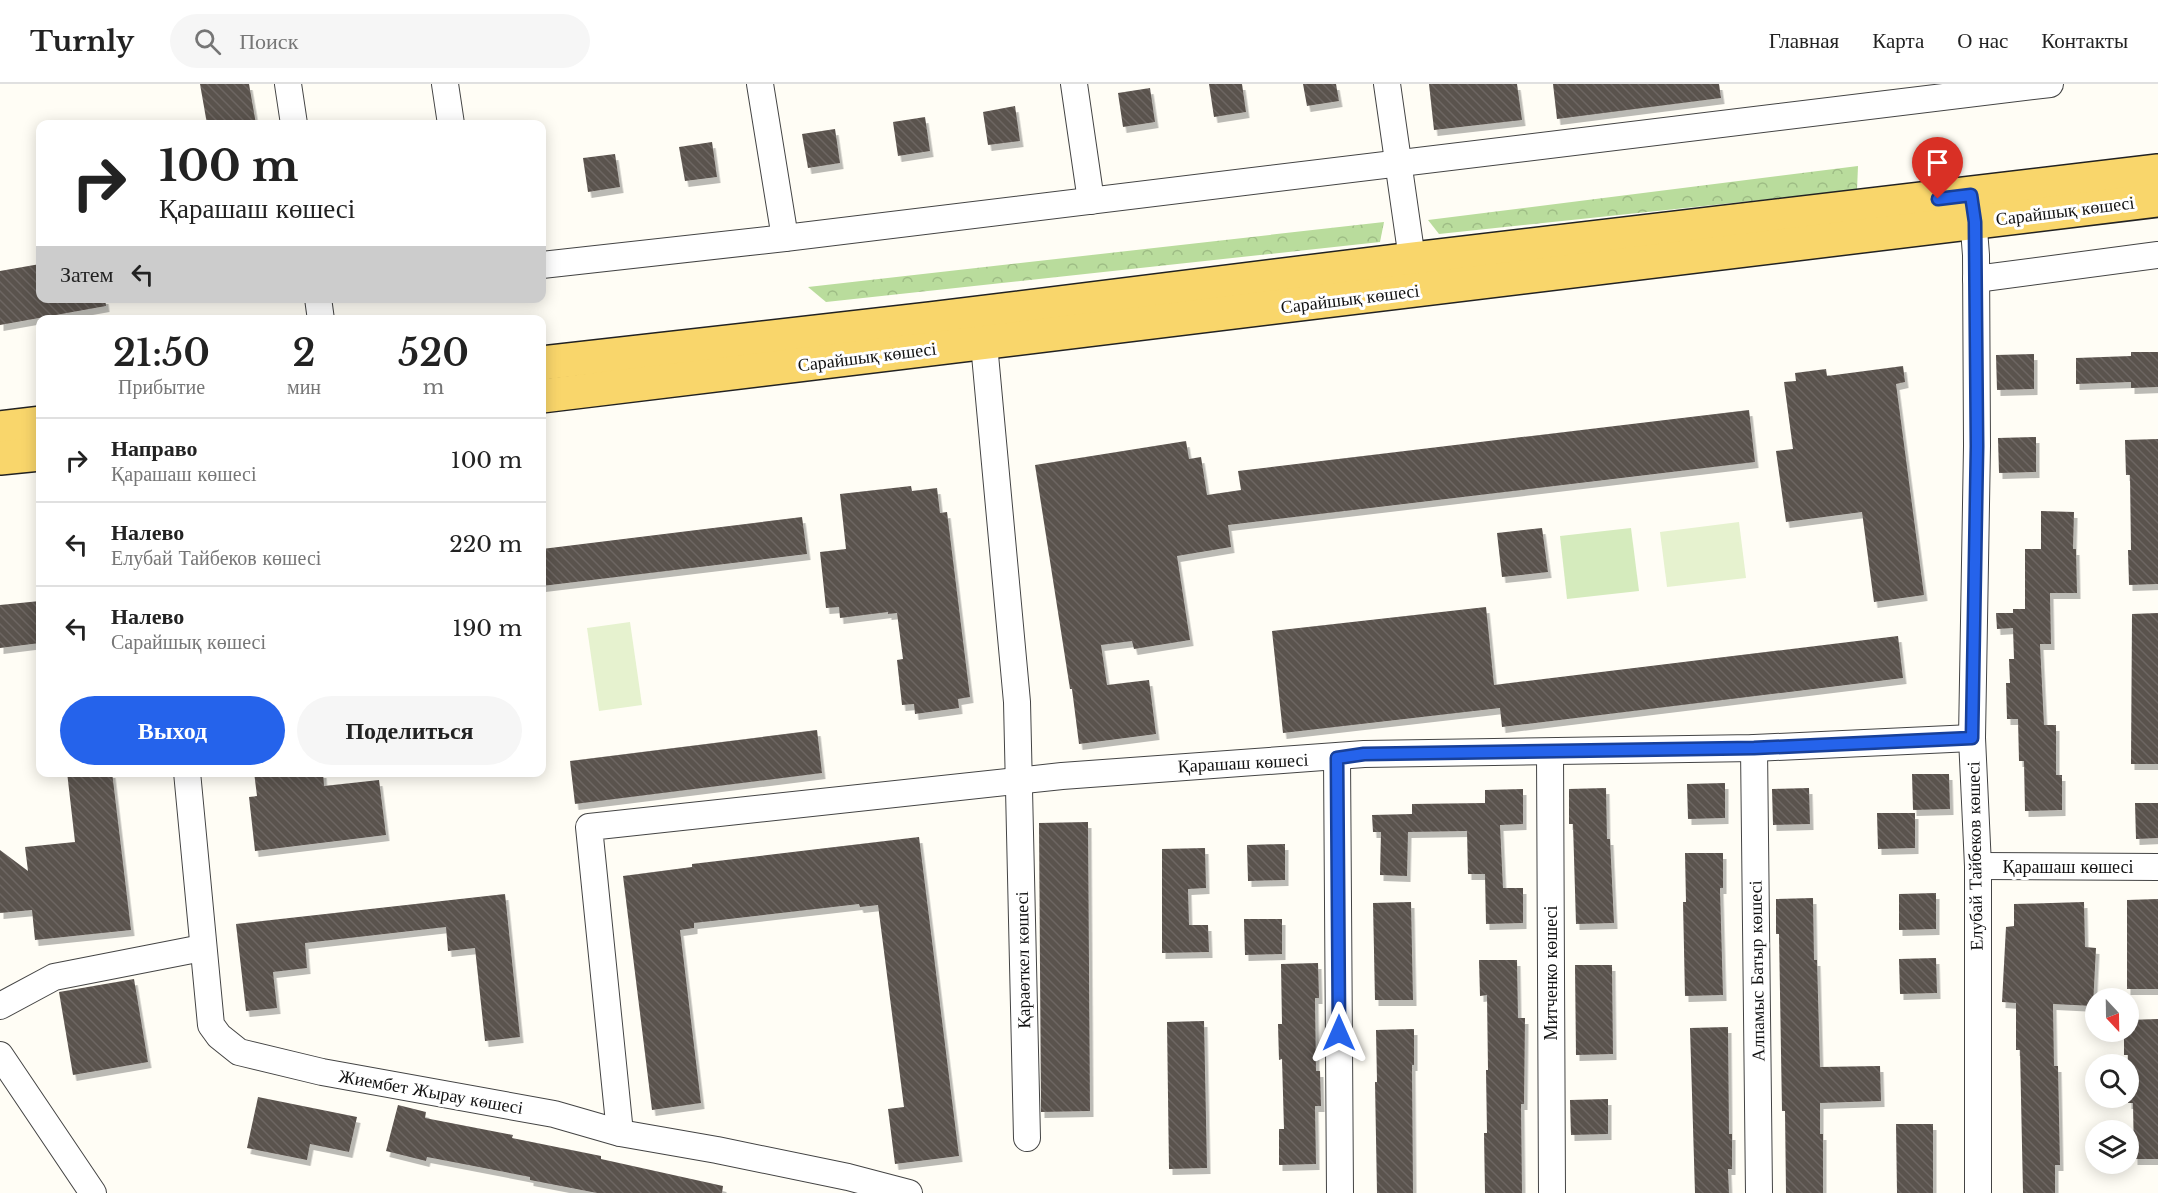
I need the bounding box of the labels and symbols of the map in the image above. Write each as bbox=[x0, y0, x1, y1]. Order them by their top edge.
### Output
pin bbox=[1912, 137, 1963, 199]
street label: Сарайшық көшесі bbox=[1994, 192, 2136, 230]
street label: Сарайшық көшесі bbox=[1279, 280, 1421, 318]
street label: Сарайшық көшесі bbox=[796, 338, 938, 376]
street label: Қарашаш көшесі bbox=[1177, 749, 1309, 777]
street label: Елубай Тайбеков көшесі bbox=[1962, 761, 1988, 951]
street label: Қарашаш көшесі bbox=[2003, 856, 2133, 878]
street label: Алпамыс Батыр көшесі bbox=[1744, 880, 1770, 1062]
street label: Қараөткел көшесі bbox=[1011, 891, 1035, 1029]
street label: Митченко көшесі bbox=[1540, 905, 1562, 1041]
north arrow bbox=[2085, 988, 2139, 1042]
position arrow bbox=[1307, 1001, 1371, 1065]
street label: Жиембет Жырау көшесі bbox=[337, 1065, 525, 1119]

